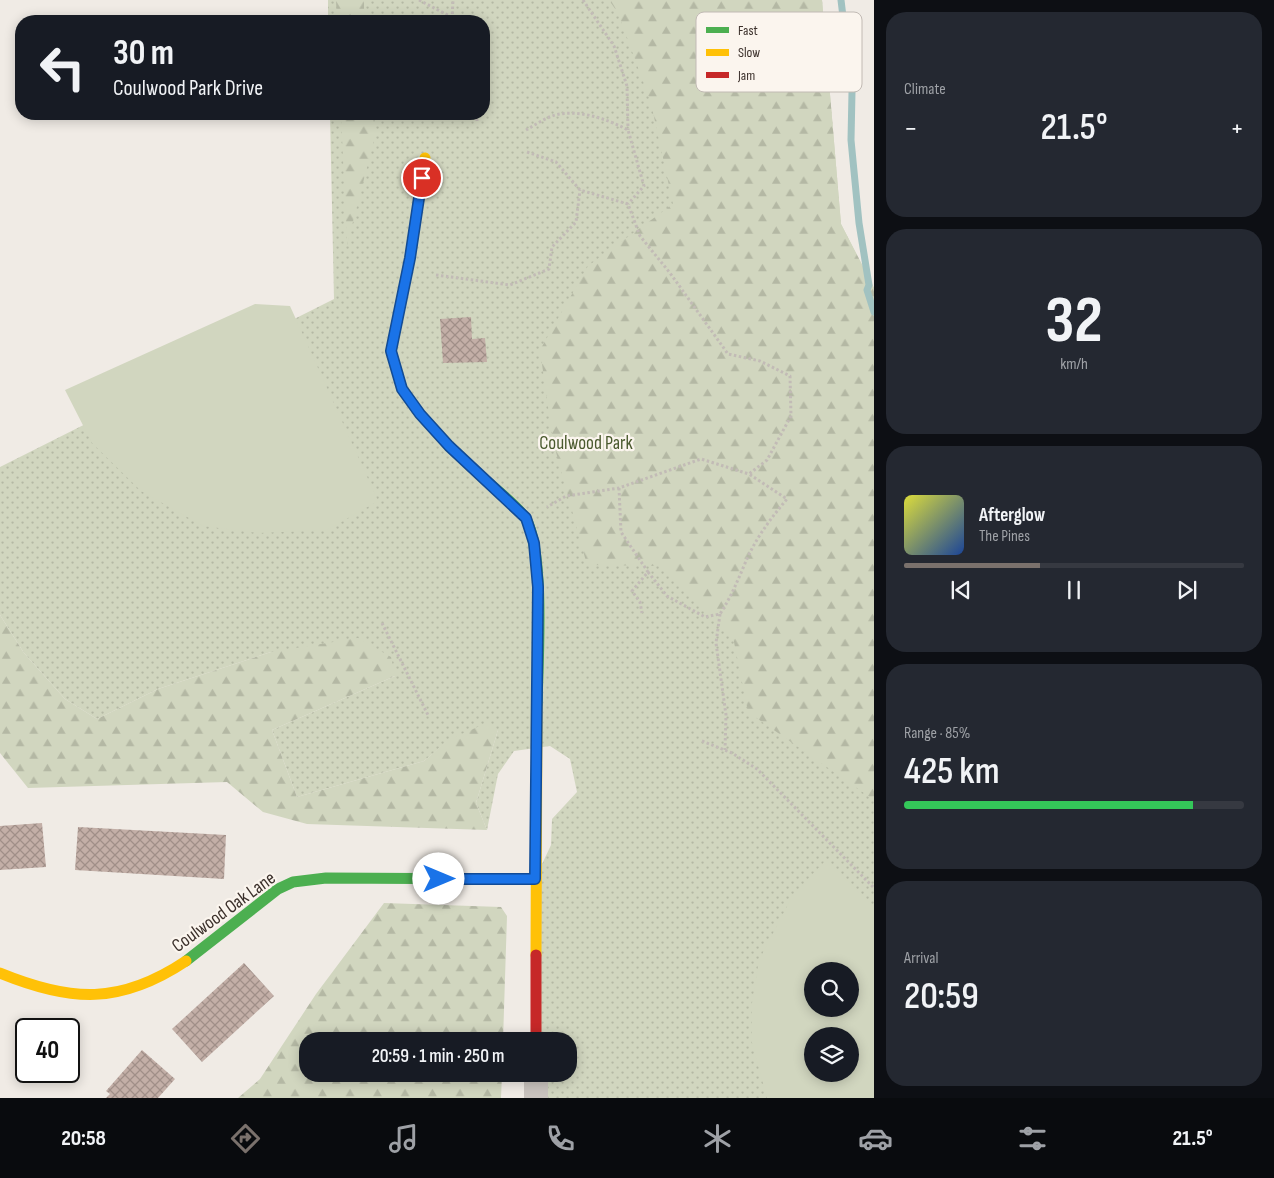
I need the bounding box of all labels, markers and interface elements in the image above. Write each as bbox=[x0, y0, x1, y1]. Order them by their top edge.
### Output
legend bbox=[696, 12, 862, 92]
text: Fast bbox=[738, 22, 758, 39]
text: 30 m bbox=[113, 32, 174, 75]
icon: left bbox=[30, 35, 95, 100]
text: Slow bbox=[738, 44, 760, 61]
text: Jam bbox=[737, 67, 755, 84]
text: Coulwood Park Drive bbox=[113, 75, 263, 102]
text: Climate bbox=[904, 80, 946, 99]
text: 21.5° bbox=[1040, 105, 1108, 150]
text: − bbox=[904, 112, 918, 145]
text: + bbox=[1230, 112, 1244, 145]
pin bbox=[401, 157, 443, 199]
icon: arrive bbox=[408, 164, 436, 192]
text: 32 bbox=[1045, 283, 1103, 361]
text: km/h bbox=[1060, 355, 1088, 374]
park label: Coulwood Park bbox=[539, 432, 633, 455]
text: Afterglow bbox=[979, 504, 1045, 527]
text: The Pines bbox=[979, 527, 1030, 546]
icon: previous bbox=[947, 576, 975, 604]
icon: pause bbox=[1060, 576, 1088, 604]
icon: next bbox=[1173, 576, 1201, 604]
text: Range · 85% bbox=[904, 724, 970, 743]
text: 425 km bbox=[904, 749, 1000, 794]
position arrow bbox=[412, 852, 464, 904]
street label: Coulwood Oak Lane bbox=[168, 867, 280, 958]
text: Arrival bbox=[904, 949, 938, 968]
map controls bbox=[804, 962, 859, 1082]
button: search bbox=[804, 962, 859, 1017]
text: 20:59 bbox=[904, 974, 979, 1019]
speed limit sign: 40 bbox=[15, 1018, 80, 1083]
button: layers bbox=[804, 1027, 859, 1082]
text: 20:59 · 1 min · 250 m bbox=[372, 1045, 504, 1068]
icon: directions bbox=[228, 1121, 263, 1156]
icon: music bbox=[386, 1121, 421, 1156]
icon: phone bbox=[543, 1121, 578, 1156]
icon: climate bbox=[700, 1121, 735, 1156]
icon: car bbox=[858, 1121, 893, 1156]
icon: filters bbox=[1015, 1121, 1050, 1156]
text: 20:58 bbox=[61, 1125, 106, 1152]
text: 21.5° bbox=[1172, 1125, 1213, 1152]

